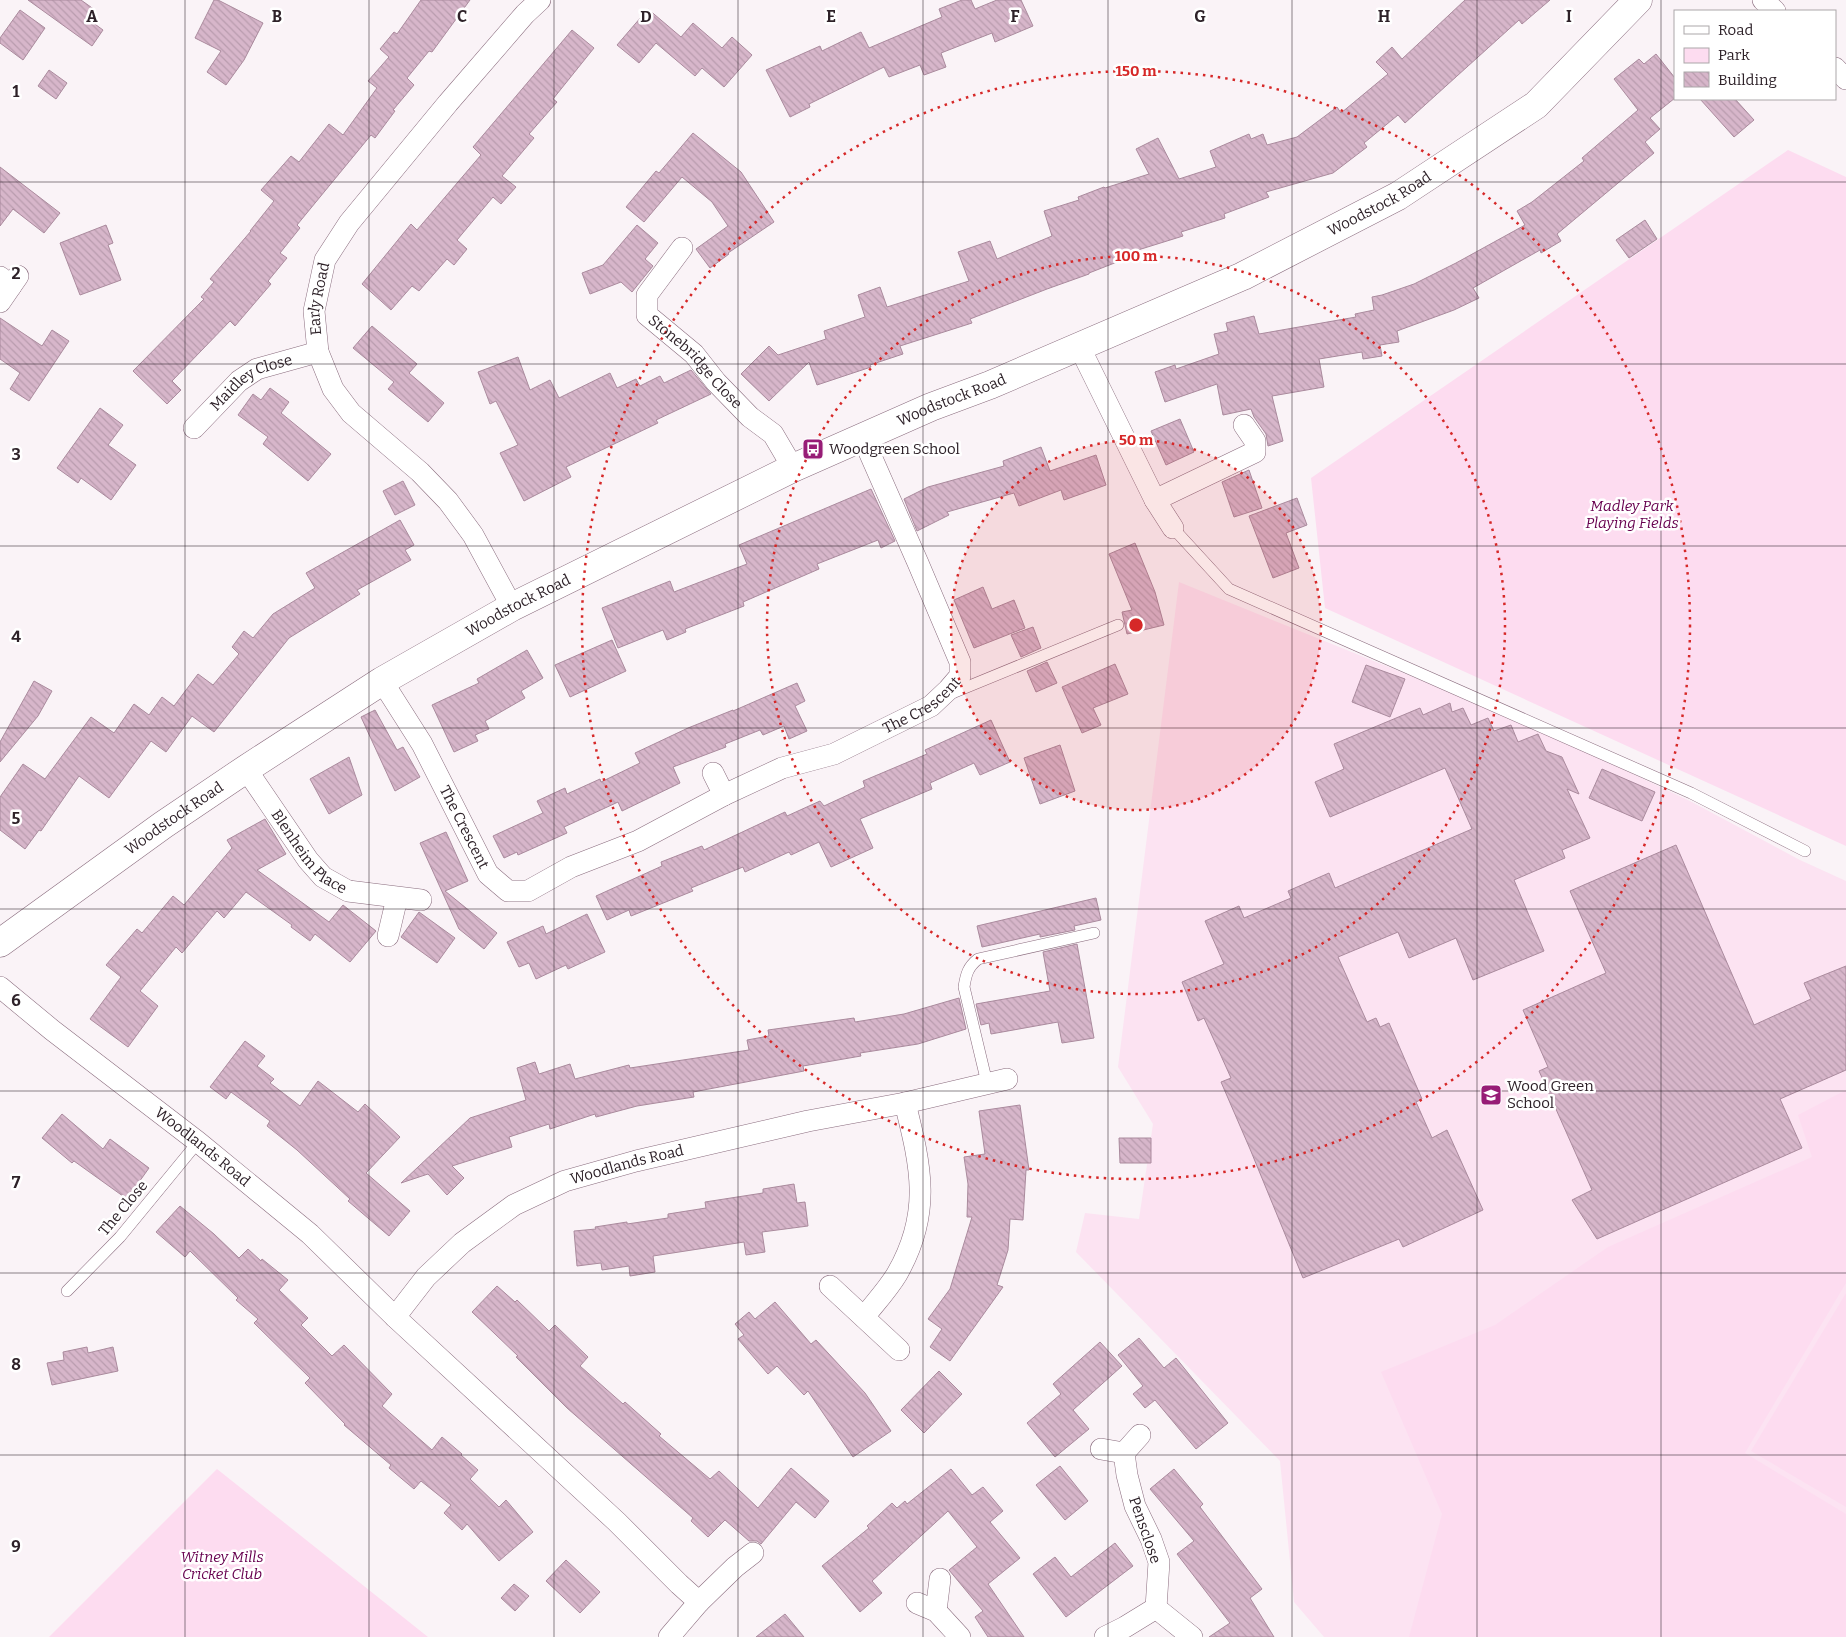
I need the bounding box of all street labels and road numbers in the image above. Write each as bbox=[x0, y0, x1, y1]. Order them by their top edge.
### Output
street label: Woodstock Road bbox=[1324, 168, 1435, 240]
street label: Early Road bbox=[305, 260, 333, 336]
street label: Stonebridge Close bbox=[645, 311, 746, 412]
street label: Maidley Close bbox=[206, 351, 294, 415]
street label: Woodstock Road bbox=[894, 370, 1009, 430]
street label: Woodstock Road bbox=[463, 571, 573, 640]
street label: The Crescent bbox=[880, 673, 965, 737]
street label: Woodstock Road bbox=[121, 778, 227, 859]
street label: The Crescent bbox=[436, 783, 493, 872]
street label: Blenheim Place bbox=[267, 806, 350, 898]
street label: Woodlands Road bbox=[151, 1103, 254, 1190]
street label: Woodlands Road bbox=[568, 1141, 686, 1188]
street label: The Close bbox=[95, 1177, 151, 1239]
street label: Pensclose bbox=[1125, 1494, 1165, 1566]

